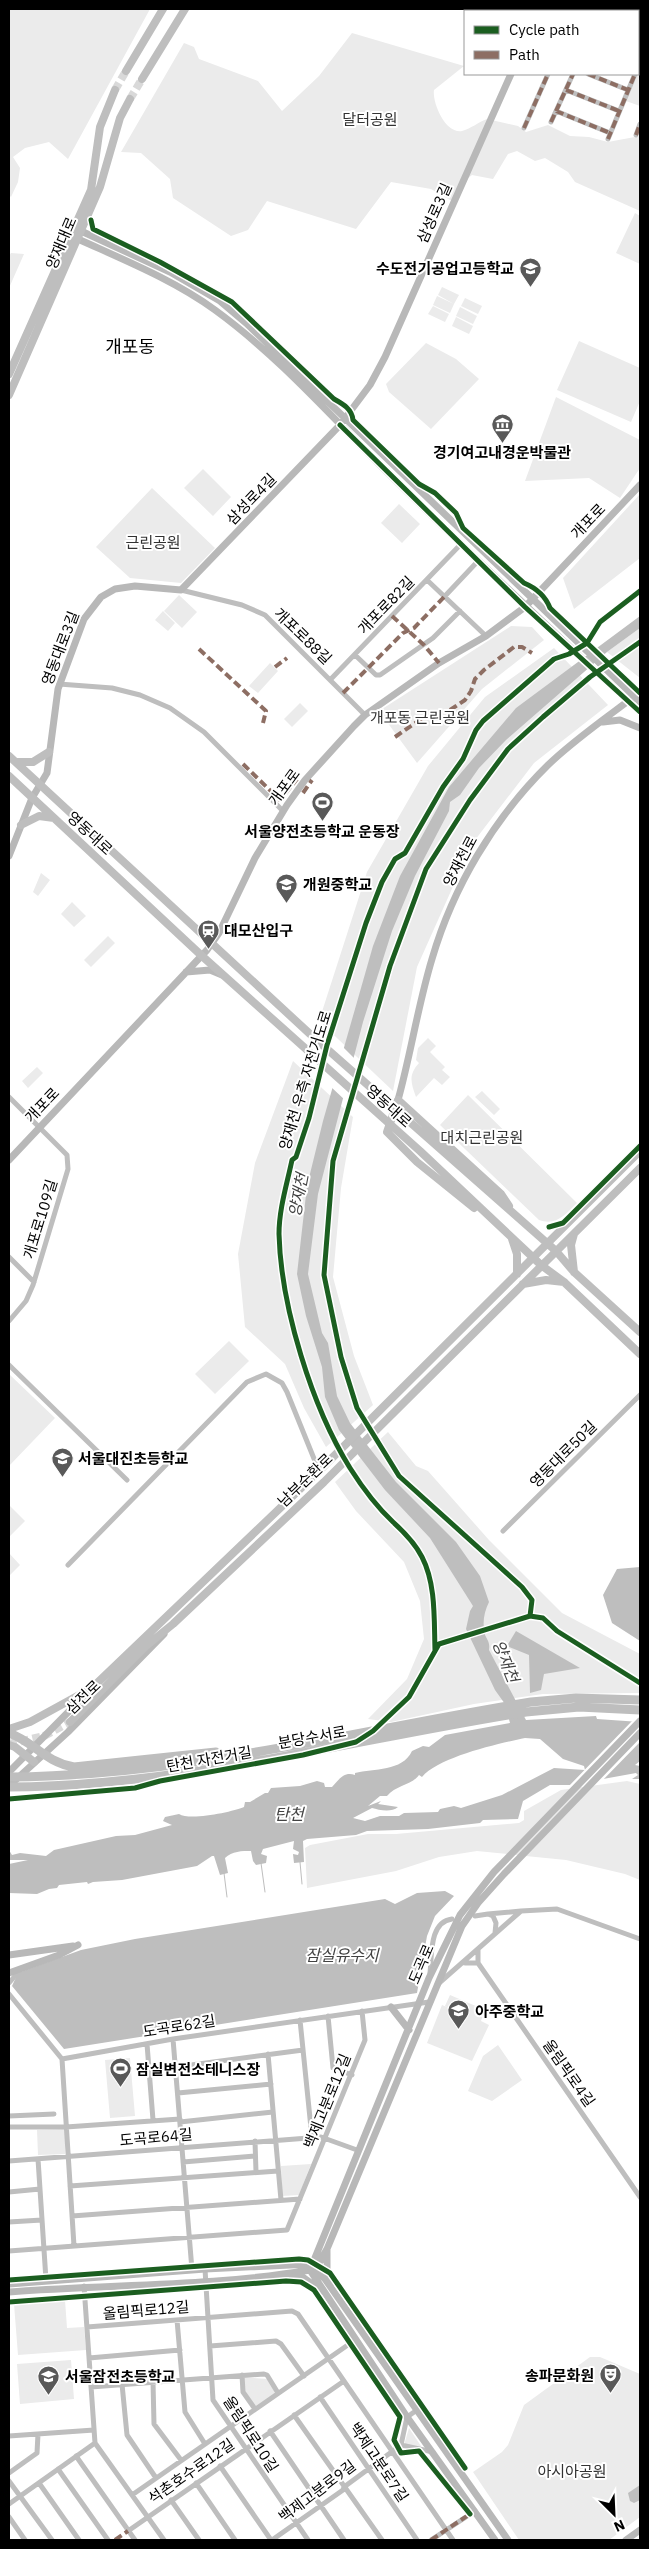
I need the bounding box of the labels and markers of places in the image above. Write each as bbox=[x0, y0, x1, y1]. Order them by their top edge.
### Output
school or university icon: 수도전기공업고등학교 bbox=[518, 256, 542, 287]
place label: 수도전기공업고등학교 bbox=[376, 259, 514, 278]
museum icon: 경기여고내경운박물관 bbox=[490, 412, 514, 443]
place label: 경기여고내경운박물관 bbox=[433, 443, 571, 462]
sports icon: 서울양전초등학교 운동장 bbox=[310, 791, 334, 822]
place label: 서울양전초등학교 운동장 bbox=[244, 822, 400, 841]
school or university icon: 개원중학교 bbox=[275, 872, 299, 903]
place label: 개원중학교 bbox=[303, 875, 372, 894]
station icon: 대모산입구 bbox=[196, 918, 220, 949]
place label: 대모산입구 bbox=[224, 921, 293, 940]
school or university icon: 서울대진초등학교 bbox=[50, 1446, 74, 1477]
place label: 서울대진초등학교 bbox=[78, 1449, 189, 1468]
school or university icon: 아주중학교 bbox=[447, 1999, 471, 2030]
place label: 아주중학교 bbox=[475, 2002, 544, 2021]
sports icon: 잠실변전소테니스장 bbox=[108, 2057, 132, 2088]
place label: 잠실변전소테니스장 bbox=[136, 2060, 260, 2079]
theatre icon: 송파문화원 bbox=[598, 2363, 622, 2394]
school or university icon: 서울잠전초등학교 bbox=[37, 2364, 61, 2395]
place label: 송파문화원 bbox=[525, 2366, 594, 2385]
place label: 서울잠전초등학교 bbox=[65, 2367, 176, 2386]

